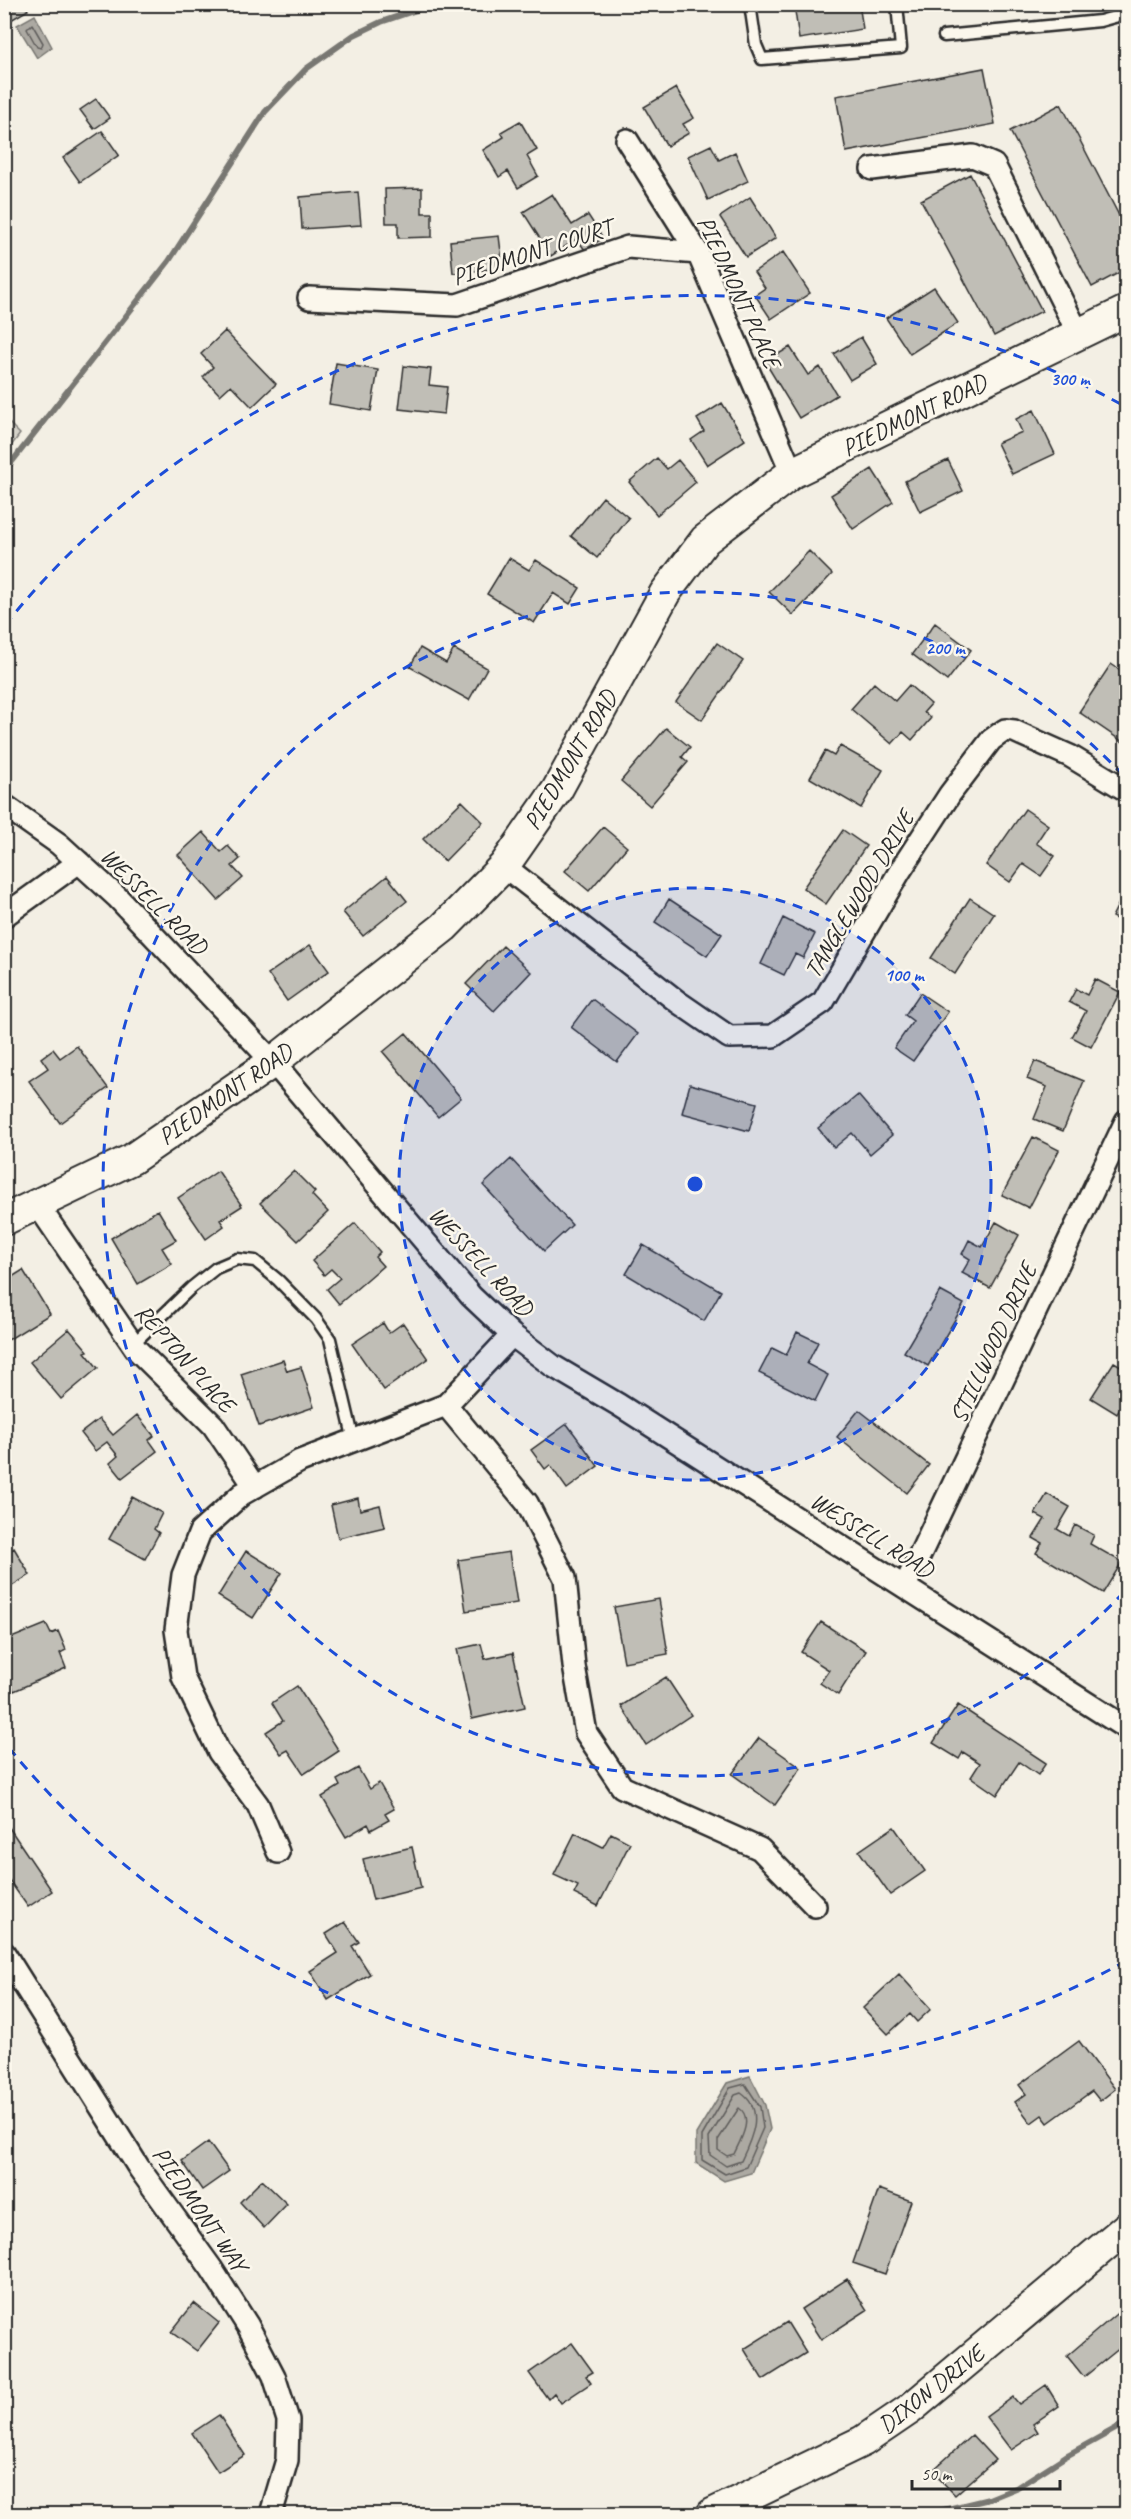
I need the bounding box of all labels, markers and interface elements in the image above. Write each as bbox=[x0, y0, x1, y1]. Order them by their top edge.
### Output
street label: PIEDMONT COURT bbox=[448, 210, 621, 292]
street label: PIEDMONT PLACE bbox=[691, 211, 789, 375]
street label: PIEDMONT ROAD bbox=[837, 366, 993, 463]
text: 300 m bbox=[1051, 368, 1091, 390]
text: 200 m bbox=[926, 637, 966, 659]
street label: PIEDMONT ROAD bbox=[517, 683, 624, 835]
street label: TANGLEWOOD DRIVE bbox=[797, 803, 922, 983]
street label: WESSELL ROAD bbox=[94, 841, 215, 962]
text: 100 m bbox=[885, 964, 925, 986]
street label: PIEDMONT ROAD bbox=[152, 1036, 300, 1151]
centre of rings bbox=[685, 1174, 705, 1194]
street label: WESSELL ROAD bbox=[423, 1200, 541, 1324]
street label: STILLWOOD DRIVE bbox=[943, 1256, 1044, 1428]
street label: REPTON PLACE bbox=[128, 1298, 244, 1421]
street label: WESSELL ROAD bbox=[805, 1485, 941, 1586]
street label: PIEDMONT WAY bbox=[146, 2141, 257, 2281]
street label: DIXON DRIVE bbox=[872, 2336, 993, 2440]
scale bar bbox=[912, 2453, 1060, 2491]
text: 50 m bbox=[921, 2463, 954, 2485]

